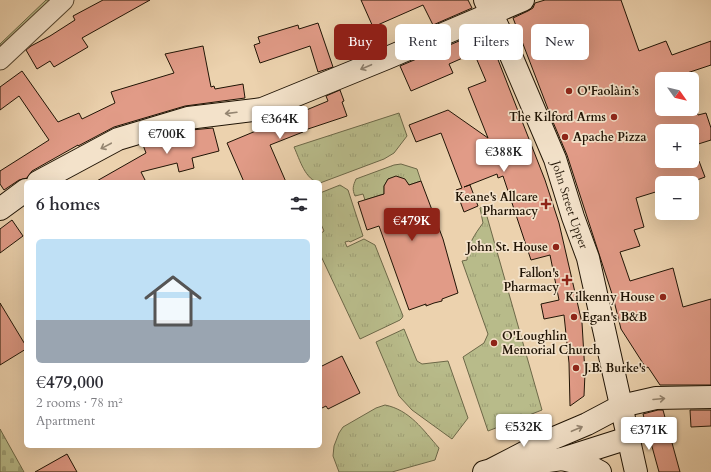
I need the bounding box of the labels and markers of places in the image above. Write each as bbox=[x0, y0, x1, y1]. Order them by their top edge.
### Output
place label: O'Faolàin’s bbox=[577, 83, 639, 99]
marker: O'Faolàin’s bbox=[564, 86, 574, 96]
pin: €364K bbox=[252, 106, 308, 140]
place label: The Kilford Arms bbox=[509, 109, 606, 125]
marker: The Kilford Arms bbox=[609, 112, 619, 122]
pin: €700K bbox=[139, 121, 195, 155]
place label: Apache Pizza bbox=[573, 129, 646, 145]
marker: Apache Pizza bbox=[560, 132, 570, 142]
pin: €388K bbox=[476, 139, 532, 173]
place label: Keane's Allcare Pharmacy bbox=[455, 189, 538, 219]
marker: Keane's Allcare Pharmacy bbox=[541, 199, 551, 209]
pin: €479K bbox=[384, 208, 440, 242]
place label: John St. House bbox=[465, 239, 548, 255]
marker: John St. House bbox=[551, 242, 561, 252]
place label: Fallon's Pharmacy bbox=[504, 265, 559, 295]
marker: Fallon's Pharmacy bbox=[562, 275, 572, 285]
place label: Kilkenny House bbox=[565, 289, 655, 305]
marker: Kilkenny House bbox=[658, 292, 668, 302]
place label: Egan's B&B bbox=[582, 309, 647, 325]
marker: Egan's B&B bbox=[569, 312, 579, 322]
place label: O'Loughlin Memorial Church bbox=[502, 328, 601, 358]
marker: O'Loughlin Memorial Church bbox=[489, 338, 499, 348]
place label: J.B. Burke's bbox=[582, 360, 646, 376]
marker: J.B. Burke's bbox=[571, 363, 581, 373]
pin: €532K bbox=[496, 414, 552, 448]
pin: €371K bbox=[621, 417, 677, 451]

